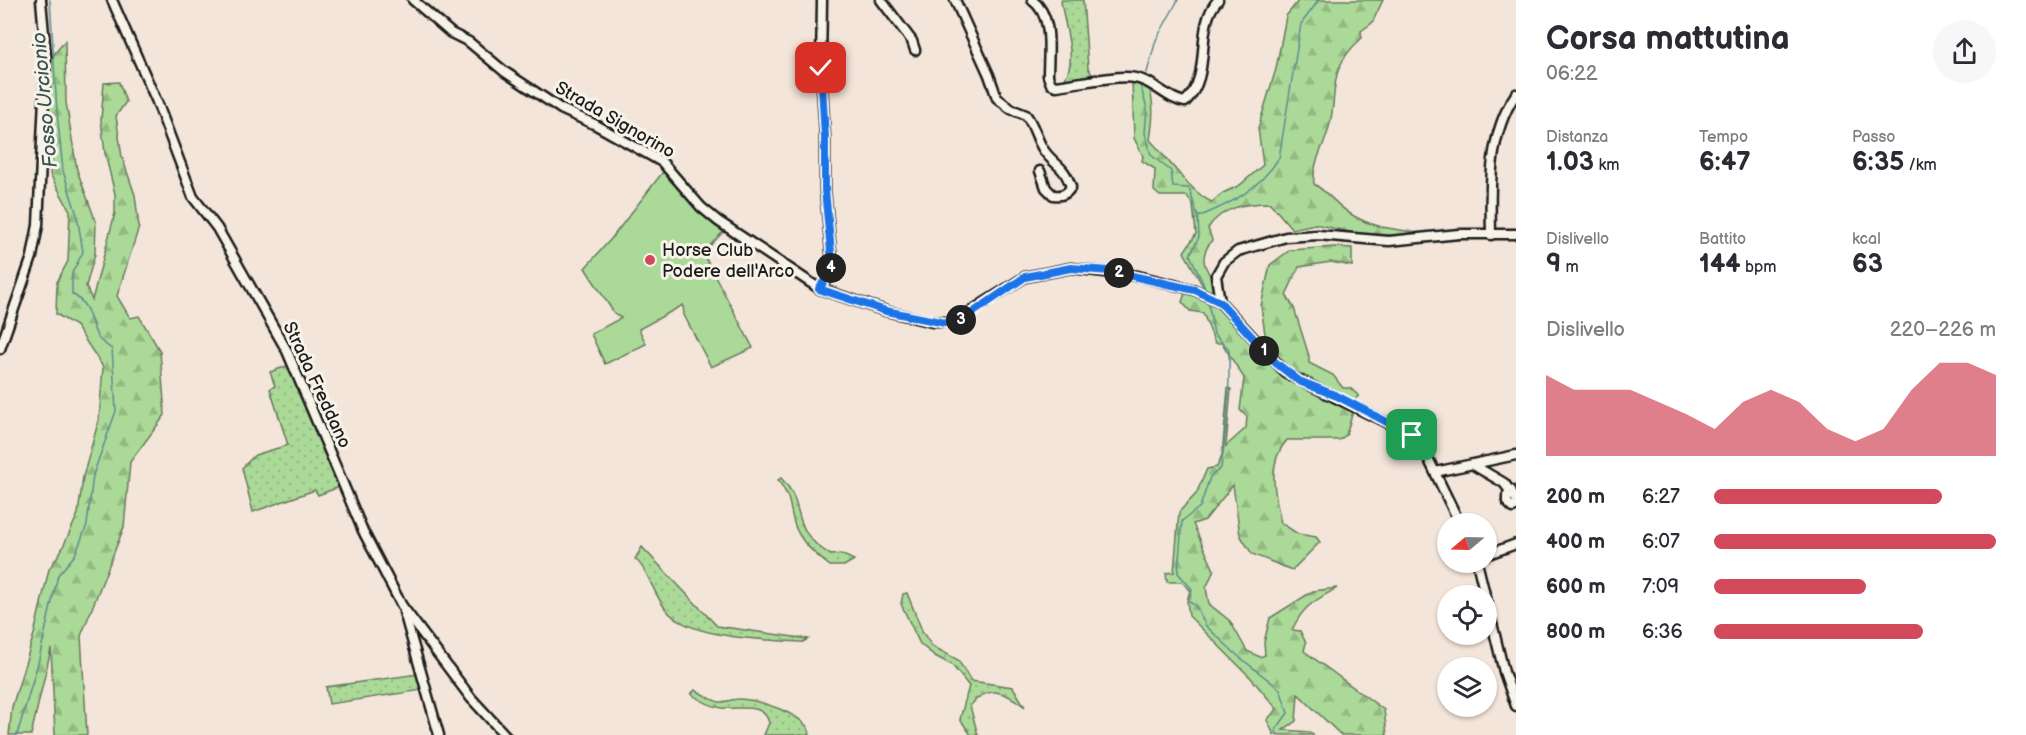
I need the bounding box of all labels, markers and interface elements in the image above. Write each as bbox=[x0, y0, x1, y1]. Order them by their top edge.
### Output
text: Corsa mattutina bbox=[1546, 19, 1790, 59]
button: share bbox=[1933, 20, 1996, 83]
water label: Fosso Urcionio bbox=[27, 31, 63, 169]
pin bbox=[795, 42, 846, 93]
icon: check bbox=[804, 51, 837, 84]
text: 06:22 bbox=[1546, 62, 1598, 86]
street label: Strada Signorino bbox=[551, 77, 679, 163]
text: Distanza bbox=[1546, 128, 1608, 147]
text: Tempo bbox=[1699, 128, 1748, 147]
text: Passo bbox=[1852, 128, 1895, 147]
text: 1.03 bbox=[1546, 147, 1594, 178]
text: 6:47 bbox=[1699, 147, 1751, 178]
text: 6:35 bbox=[1852, 147, 1904, 178]
text: km bbox=[1594, 156, 1619, 175]
text: /km bbox=[1904, 156, 1937, 175]
text: Dislivello bbox=[1546, 230, 1609, 249]
text: Battito bbox=[1699, 230, 1746, 249]
text: kcal bbox=[1852, 230, 1881, 249]
place label: Horse Club Podere dell'Arco bbox=[662, 240, 794, 282]
text: 9 bbox=[1546, 249, 1561, 280]
text: 144 bbox=[1699, 249, 1741, 280]
text: 63 bbox=[1852, 249, 1883, 280]
marker: Horse Club Podere dell'Arco bbox=[643, 253, 657, 267]
pin: 4 bbox=[816, 253, 846, 283]
text: 4 bbox=[826, 258, 836, 277]
pin: 2 bbox=[1104, 258, 1134, 288]
text: m bbox=[1561, 258, 1579, 277]
text: bpm bbox=[1741, 258, 1776, 277]
text: 2 bbox=[1114, 263, 1124, 282]
pin: 3 bbox=[946, 305, 976, 335]
text: 3 bbox=[956, 310, 966, 329]
text: Dislivello bbox=[1546, 318, 1625, 342]
text: 220–226 m bbox=[1890, 318, 1996, 342]
street label: Strada Freddano bbox=[279, 319, 355, 451]
pin: 1 bbox=[1249, 336, 1279, 366]
text: 1 bbox=[1261, 341, 1267, 360]
pin bbox=[1386, 409, 1437, 460]
icon: arrive bbox=[1395, 418, 1428, 451]
text: 200 m bbox=[1546, 485, 1605, 509]
text: 6:27 bbox=[1642, 485, 1680, 509]
north arrow bbox=[1437, 513, 1497, 573]
map controls bbox=[1437, 513, 1497, 717]
text: 400 m bbox=[1546, 530, 1605, 554]
text: 6:07 bbox=[1642, 530, 1680, 554]
text: 600 m bbox=[1546, 575, 1606, 599]
text: 7:09 bbox=[1642, 575, 1679, 599]
button: locate bbox=[1437, 585, 1497, 645]
text: 800 m bbox=[1546, 620, 1605, 644]
text: 6:36 bbox=[1642, 620, 1683, 644]
button: layers bbox=[1437, 657, 1497, 717]

